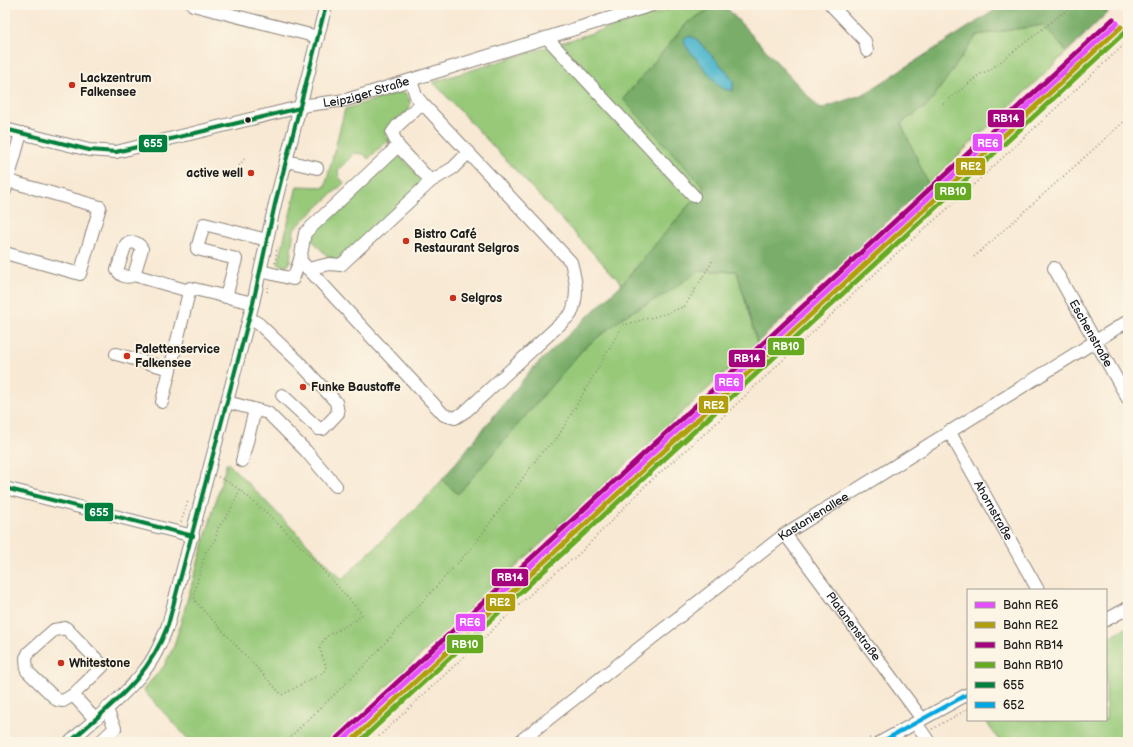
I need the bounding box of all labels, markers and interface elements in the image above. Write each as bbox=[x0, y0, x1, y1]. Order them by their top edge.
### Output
place label: Lackzentrum Falkensee bbox=[80, 71, 151, 100]
street label: Leipziger Straße bbox=[322, 74, 411, 111]
marker: Lackzentrum Falkensee bbox=[67, 80, 77, 90]
line badge: RB14 bbox=[987, 109, 1025, 128]
text: RB14 bbox=[993, 112, 1020, 125]
unlabelled marker bbox=[243, 115, 253, 125]
line badge: RE6 bbox=[972, 133, 1003, 152]
line badge: 655 bbox=[138, 134, 168, 153]
text: 655 bbox=[143, 137, 163, 150]
text: RE6 bbox=[977, 137, 999, 150]
line badge: RE2 bbox=[955, 157, 986, 176]
text: RE2 bbox=[960, 160, 982, 173]
place label: active well bbox=[186, 166, 243, 181]
marker: active well bbox=[246, 168, 256, 178]
line badge: RB10 bbox=[934, 182, 972, 201]
text: RB10 bbox=[940, 185, 967, 198]
place label: Bistro Café Restaurant Selgros bbox=[414, 227, 519, 256]
marker: Bistro Café Restaurant Selgros bbox=[401, 236, 411, 246]
place label: Selgros bbox=[461, 291, 502, 306]
marker: Selgros bbox=[448, 293, 458, 303]
street label: Eschenstraße bbox=[1065, 297, 1115, 370]
line badge: RB10 bbox=[767, 337, 805, 356]
text: RB10 bbox=[773, 340, 800, 353]
place label: Palettenservice Falkensee bbox=[135, 342, 220, 371]
line badge: RB14 bbox=[728, 349, 766, 368]
marker: Palettenservice Falkensee bbox=[122, 351, 132, 361]
text: RB14 bbox=[734, 352, 761, 365]
line badge: RE6 bbox=[714, 373, 744, 392]
text: RE6 bbox=[718, 376, 740, 389]
place label: Funke Baustoffe bbox=[311, 380, 401, 395]
marker: Funke Baustoffe bbox=[298, 382, 308, 392]
line badge: RE2 bbox=[698, 395, 729, 414]
text: RE2 bbox=[703, 399, 725, 412]
street label: Ahornstraße bbox=[970, 478, 1016, 543]
street label: Kastanienallee bbox=[775, 489, 852, 545]
line badge: 655 bbox=[84, 502, 114, 522]
text: 655 bbox=[89, 506, 109, 519]
line badge: RB14 bbox=[491, 568, 529, 587]
text: RB14 bbox=[497, 571, 524, 584]
street label: Platanenstraße bbox=[823, 589, 884, 664]
legend bbox=[967, 589, 1107, 721]
line badge: RE2 bbox=[485, 593, 516, 612]
text: RE2 bbox=[489, 596, 511, 609]
text: Bahn RE6 bbox=[1003, 598, 1058, 613]
line badge: RE6 bbox=[455, 613, 486, 632]
text: RE6 bbox=[459, 616, 481, 629]
text: Bahn RE2 bbox=[1003, 618, 1058, 633]
line badge: RB10 bbox=[446, 634, 484, 654]
text: RB10 bbox=[452, 638, 479, 651]
text: Bahn RB14 bbox=[1003, 638, 1064, 653]
place label: Whitestone bbox=[69, 656, 130, 671]
marker: Whitestone bbox=[56, 658, 66, 668]
text: Bahn RB10 bbox=[1003, 658, 1063, 673]
text: 655 bbox=[1003, 678, 1024, 693]
text: 652 bbox=[1003, 698, 1024, 713]

